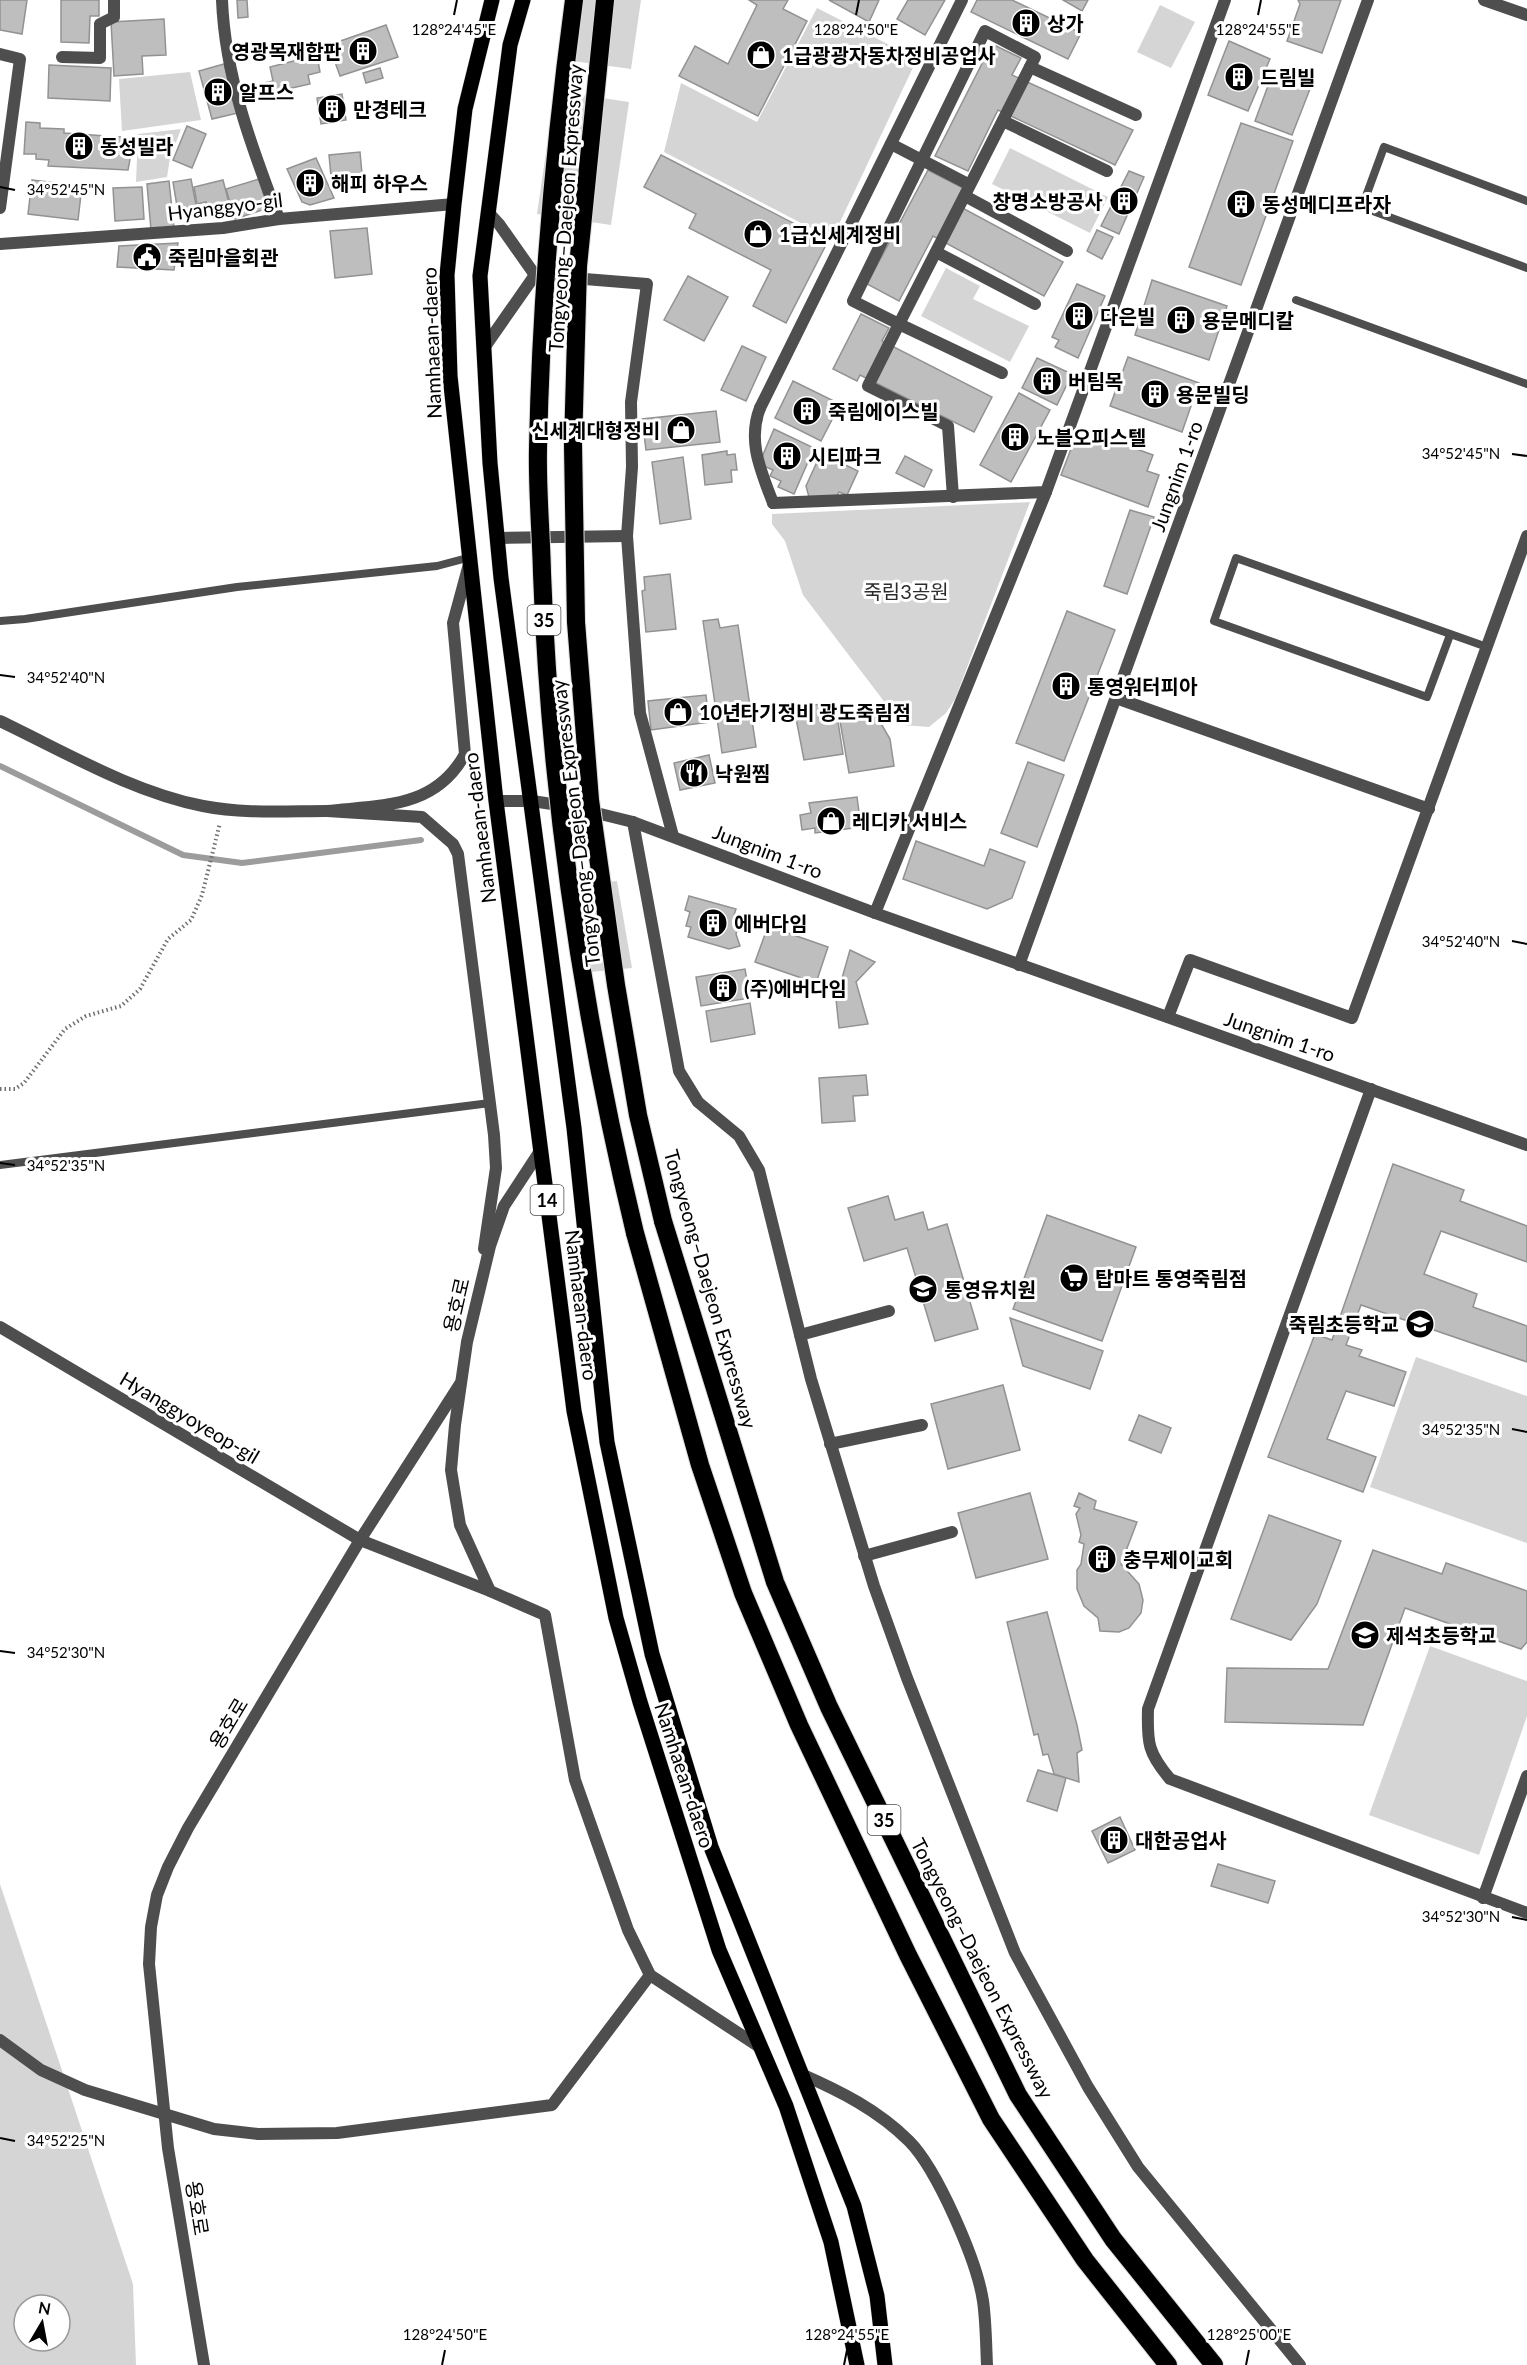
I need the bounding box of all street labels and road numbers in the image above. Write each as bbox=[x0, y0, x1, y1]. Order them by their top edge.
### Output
street label: Tongyeong–Daejeon Expressway bbox=[543, 62, 587, 353]
street label: Hyanggyo-gil bbox=[166, 187, 284, 225]
street label: Namhaean-daero bbox=[416, 267, 446, 419]
street label: Jungnim 1-ro bbox=[1145, 418, 1207, 534]
road number: 35 bbox=[528, 605, 560, 635]
street label: Tongyeong–Daejeon Expressway bbox=[545, 678, 605, 968]
street label: Namhaean-daero bbox=[458, 751, 500, 905]
street label: Jungnim 1-ro bbox=[710, 819, 826, 883]
street label: Jungnim 1-ro bbox=[1221, 1006, 1339, 1066]
street label: Tongyeong–Daejeon Expressway bbox=[660, 1147, 763, 1432]
road number: 14 bbox=[530, 1185, 564, 1215]
street label: Namhaean-daero bbox=[561, 1228, 603, 1382]
street label: 용호로 bbox=[438, 1275, 474, 1335]
street label: Hyanggyoyeop-gil bbox=[116, 1366, 264, 1468]
street label: 용호로 bbox=[203, 1693, 253, 1753]
street label: Namhaean-daero bbox=[650, 1699, 720, 1851]
road number: 35 bbox=[868, 1805, 900, 1835]
street label: Tongyeong–Daejeon Expressway bbox=[907, 1834, 1060, 2103]
street label: 용호로 bbox=[182, 2179, 214, 2237]

